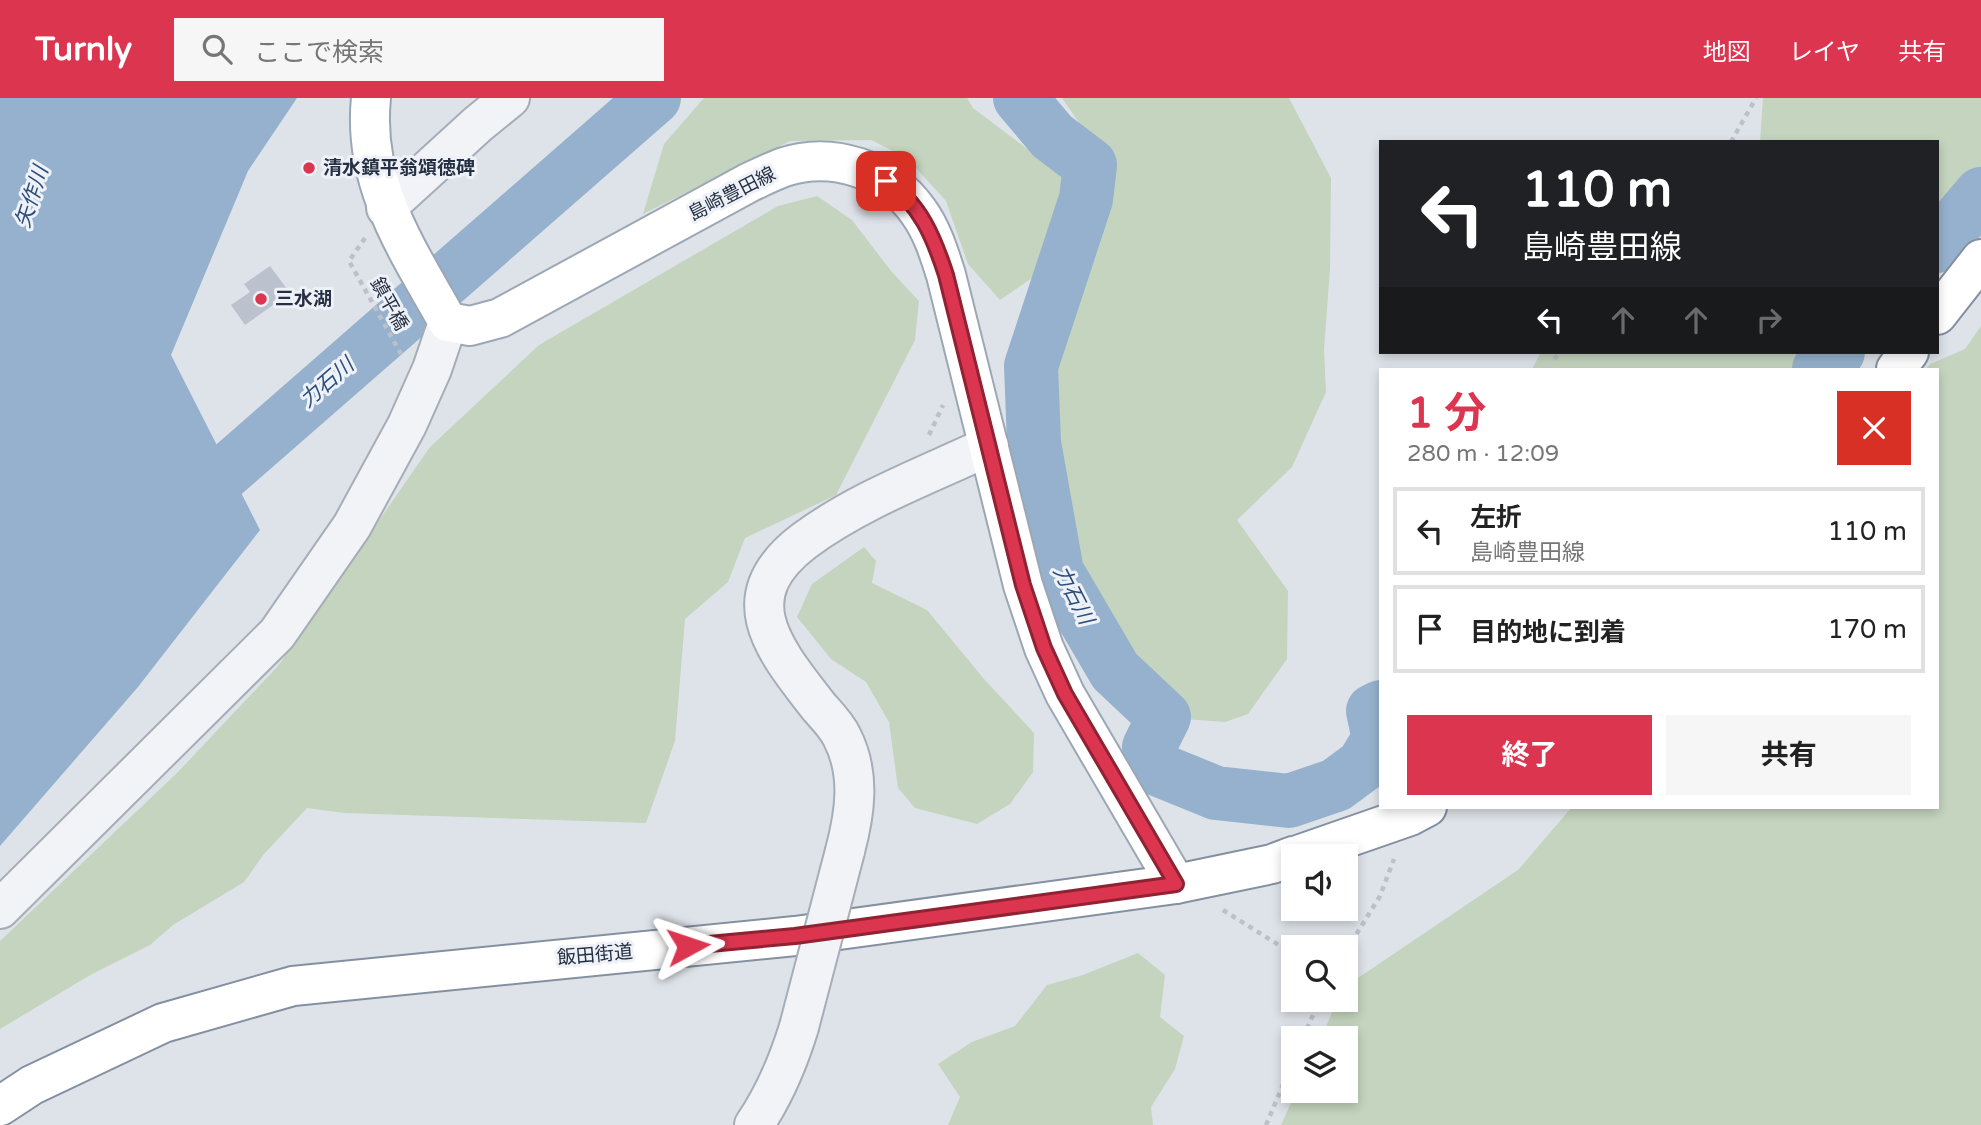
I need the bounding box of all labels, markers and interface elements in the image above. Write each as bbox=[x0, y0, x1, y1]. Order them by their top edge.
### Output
search box bbox=[174, 18, 664, 81]
text: Turnly bbox=[35, 30, 132, 69]
icon: search bbox=[198, 30, 236, 68]
text: ここで検索 bbox=[254, 37, 384, 68]
text: 地図 bbox=[1703, 38, 1751, 67]
text: レイヤ bbox=[1789, 38, 1860, 67]
text: 共有 bbox=[1898, 38, 1946, 67]
pin bbox=[856, 151, 916, 211]
place label: 清水鎮平翁頌徳碑 bbox=[323, 157, 475, 179]
marker: 清水鎮平翁頌徳碑 bbox=[301, 160, 317, 176]
water label: 矢作川 bbox=[10, 161, 54, 231]
text: 110 m bbox=[1522, 161, 1672, 220]
icon: arrive bbox=[867, 162, 905, 200]
street label: 島崎豊田線 bbox=[685, 163, 779, 225]
icon: left bbox=[1407, 168, 1498, 259]
text: 島崎豊田線 bbox=[1522, 229, 1682, 267]
street label: 鎮平橋 bbox=[366, 274, 412, 334]
place label: 三水湖 bbox=[275, 288, 332, 310]
marker: 三水湖 bbox=[253, 291, 269, 307]
icon: left bbox=[1531, 301, 1569, 339]
icon: ahead bbox=[1604, 301, 1642, 339]
icon: ahead bbox=[1677, 301, 1715, 339]
icon: right bbox=[1750, 301, 1788, 339]
water label: 力石川 bbox=[295, 352, 360, 413]
text: 1 分 bbox=[1407, 388, 1486, 439]
button: close bbox=[1837, 391, 1911, 465]
text: 280 m · 12:09 bbox=[1407, 440, 1559, 468]
text: 左折 bbox=[1470, 502, 1522, 533]
icon: left bbox=[1411, 512, 1449, 550]
text: 110 m bbox=[1827, 516, 1907, 547]
text: 島崎豊田線 bbox=[1470, 539, 1585, 567]
water label: 力石川 bbox=[1048, 561, 1099, 631]
icon: arrive bbox=[1411, 610, 1449, 648]
text: 170 m bbox=[1827, 614, 1907, 645]
text: 目的地に到着 bbox=[1470, 617, 1626, 648]
button: 終了 bbox=[1407, 715, 1652, 795]
button: 共有 bbox=[1666, 715, 1911, 795]
map controls bbox=[1281, 844, 1358, 1103]
button: sound bbox=[1281, 844, 1358, 921]
position arrow bbox=[651, 909, 725, 983]
button: search bbox=[1281, 935, 1358, 1012]
street label: 飯田街道 bbox=[556, 941, 634, 969]
button: layers bbox=[1281, 1026, 1358, 1103]

